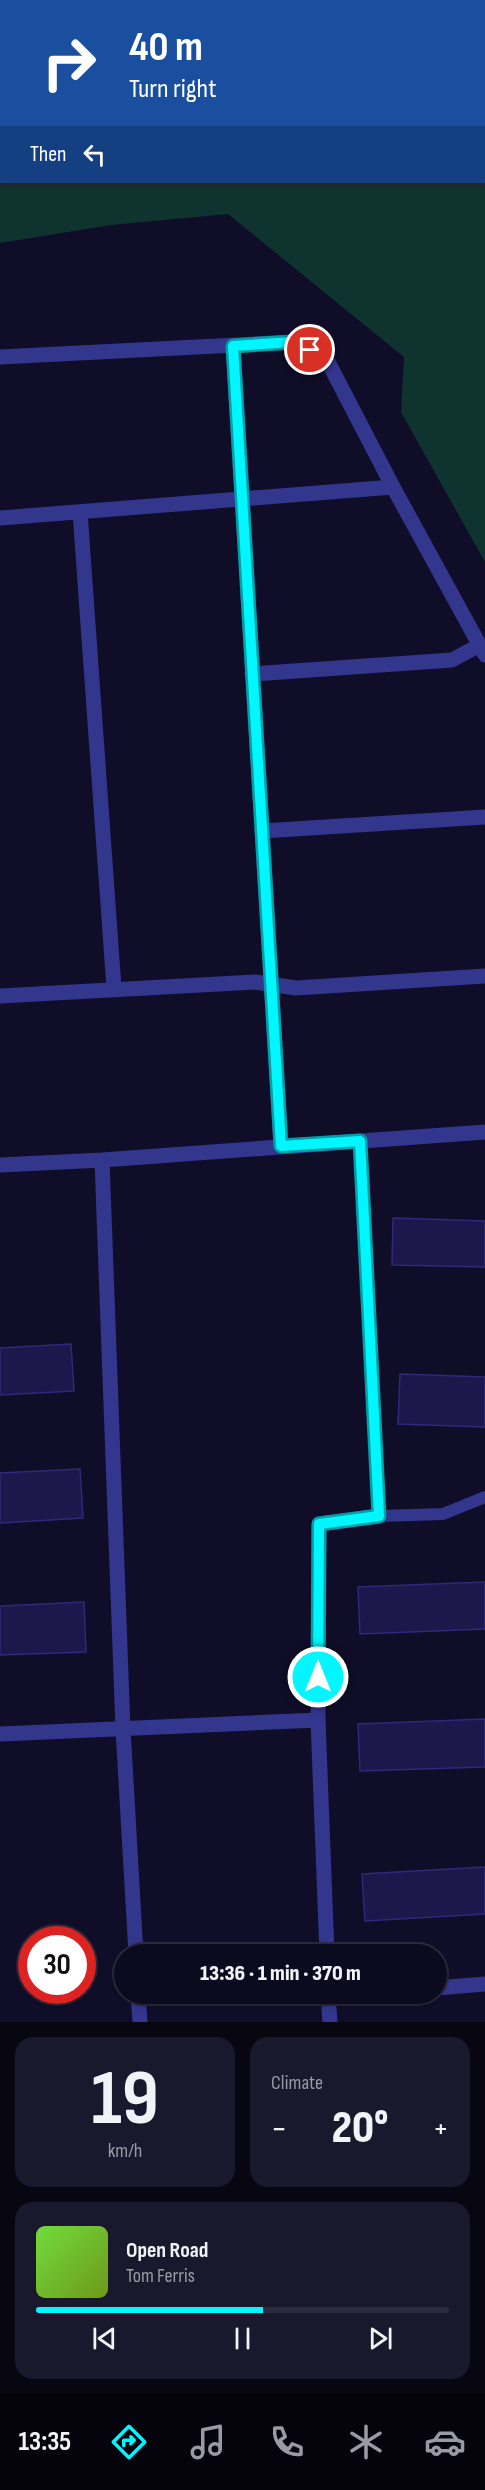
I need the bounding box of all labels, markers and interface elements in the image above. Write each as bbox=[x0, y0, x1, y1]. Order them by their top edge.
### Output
text: 40 m bbox=[129, 22, 203, 73]
icon: right bbox=[30, 24, 108, 102]
text: Turn right bbox=[129, 73, 216, 105]
icon: left bbox=[78, 138, 111, 171]
text: Then bbox=[30, 141, 66, 168]
pin bbox=[284, 324, 335, 375]
icon: arrive bbox=[293, 333, 326, 366]
position arrow bbox=[286, 1645, 350, 1709]
speed limit sign: 30 bbox=[18, 1926, 96, 2004]
text: 13:36 · 1 min · 370 m bbox=[200, 1960, 361, 1987]
text: 19 bbox=[91, 2053, 159, 2146]
text: Climate bbox=[271, 2071, 323, 2095]
text: 20° bbox=[332, 2101, 388, 2156]
text: − bbox=[271, 2109, 287, 2149]
text: + bbox=[433, 2109, 449, 2149]
text: km/h bbox=[108, 2139, 142, 2163]
text: Open Road bbox=[126, 2237, 208, 2264]
text: Tom Ferris bbox=[126, 2264, 195, 2288]
icon: previous bbox=[88, 2322, 121, 2355]
icon: pause bbox=[226, 2322, 259, 2355]
icon: next bbox=[364, 2322, 397, 2355]
icon: directions bbox=[108, 2421, 150, 2463]
icon: music bbox=[187, 2421, 229, 2463]
icon: phone bbox=[266, 2421, 308, 2463]
icon: climate bbox=[345, 2421, 387, 2463]
icon: car bbox=[424, 2421, 466, 2463]
text: 13:35 bbox=[19, 2426, 71, 2458]

